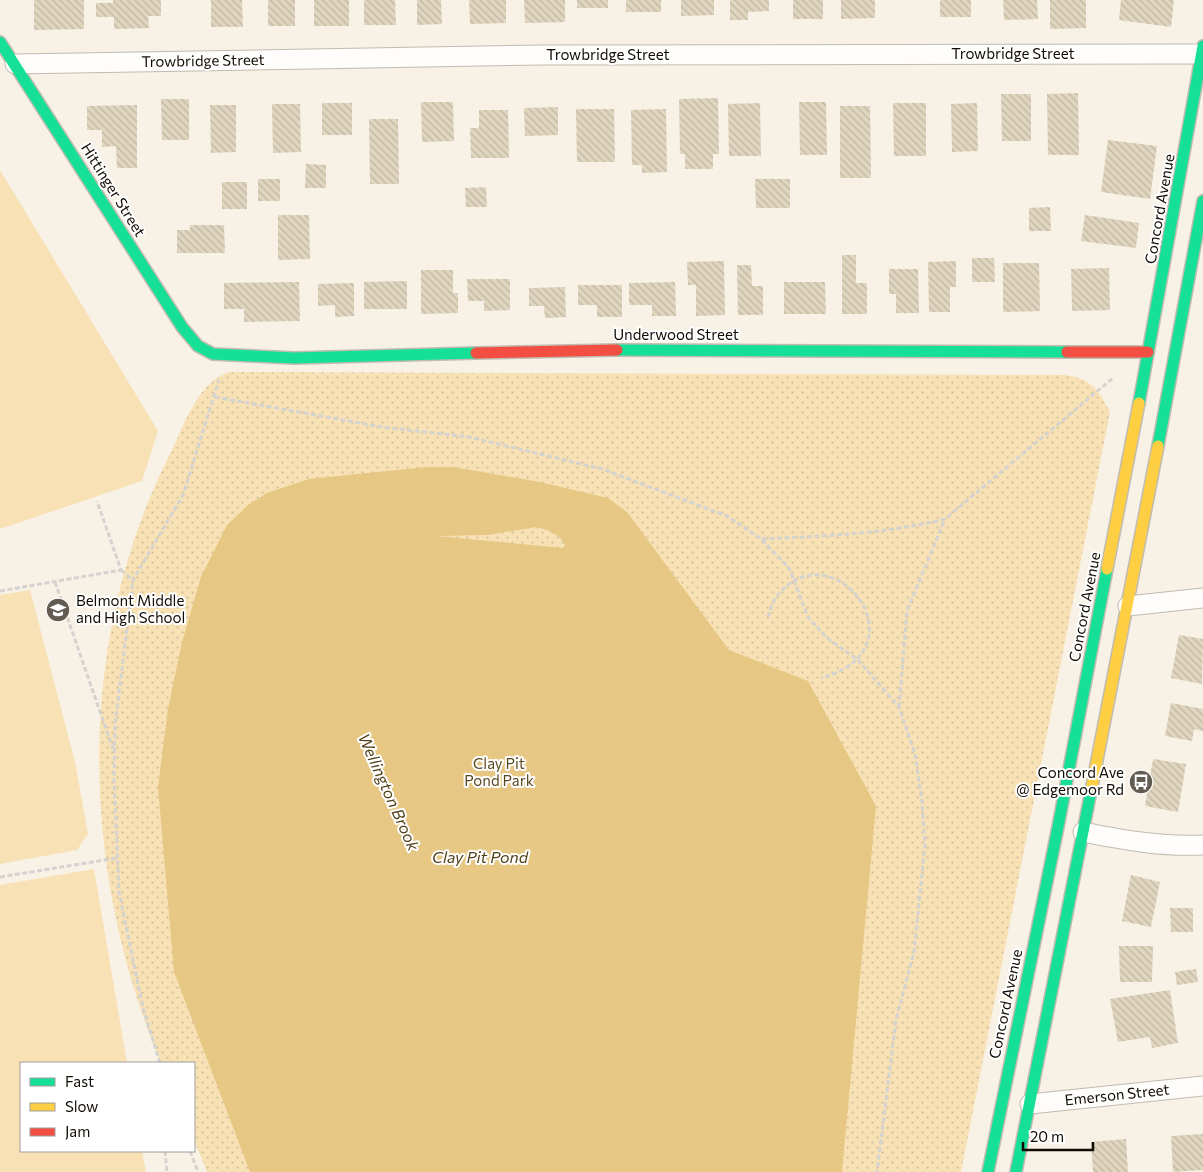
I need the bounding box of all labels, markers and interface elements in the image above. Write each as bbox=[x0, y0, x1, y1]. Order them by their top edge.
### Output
street label: Trowbridge Street bbox=[951, 44, 1075, 62]
street label: Trowbridge Street bbox=[546, 45, 670, 63]
street label: Trowbridge Street bbox=[141, 50, 265, 70]
street label: Hittinger Street bbox=[78, 139, 150, 240]
street label: Concord Avenue bbox=[1140, 152, 1178, 265]
street label: Underwood Street bbox=[613, 325, 739, 343]
street label: Concord Avenue bbox=[1065, 550, 1104, 663]
place label: Belmont Middle and High School bbox=[76, 591, 185, 626]
school or university icon: Belmont Middle and High School bbox=[45, 597, 71, 623]
water label: Wellington Brook bbox=[355, 730, 424, 854]
park label: Clay Pit Pond Park bbox=[464, 754, 534, 789]
place label: Concord Ave @ Edgemoor Rd bbox=[1016, 763, 1124, 798]
bus stop icon: Concord Ave @ Edgemoor Rd bbox=[1128, 769, 1154, 795]
water label: Clay Pit Pond bbox=[432, 847, 529, 866]
street label: Concord Avenue bbox=[985, 947, 1025, 1060]
legend bbox=[20, 1062, 195, 1152]
text: Fast bbox=[65, 1072, 94, 1090]
street label: Emerson Street bbox=[1064, 1080, 1170, 1108]
text: Slow bbox=[65, 1097, 98, 1115]
scale bar bbox=[1023, 1120, 1093, 1152]
text: Jam bbox=[65, 1122, 90, 1140]
text: 20 m bbox=[1030, 1127, 1064, 1145]

